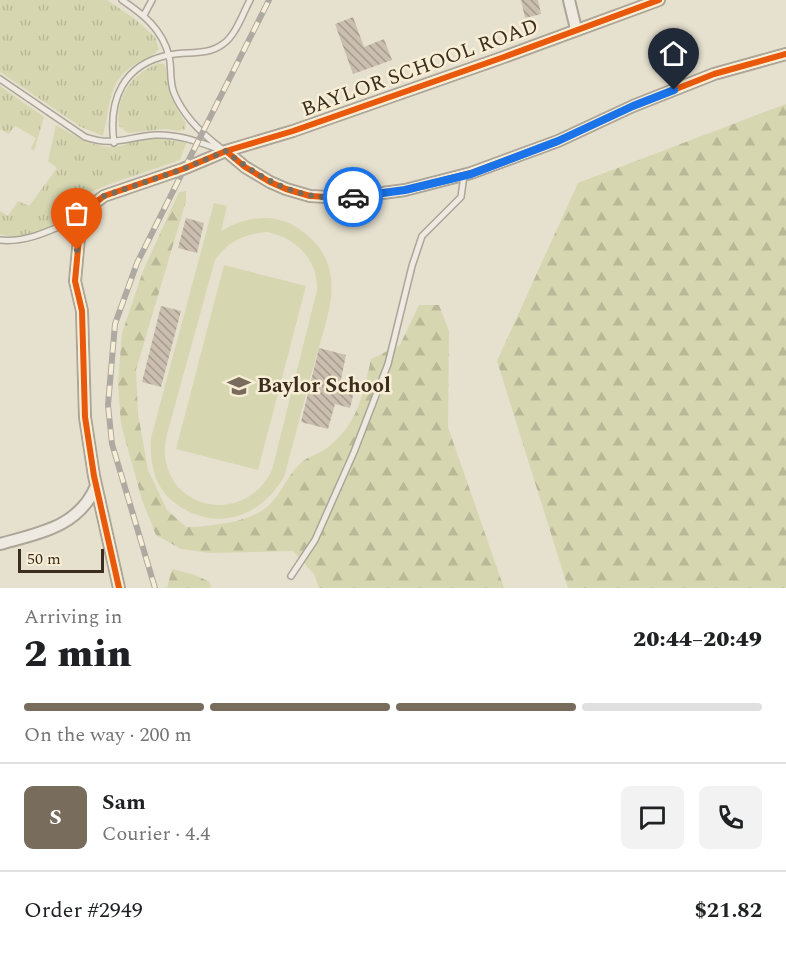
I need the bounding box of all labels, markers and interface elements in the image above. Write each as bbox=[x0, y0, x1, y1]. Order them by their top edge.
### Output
street label: BAYLOR SCHOOL ROAD bbox=[297, 10, 543, 126]
pin bbox=[648, 28, 699, 90]
icon: home bbox=[657, 37, 690, 70]
courier bbox=[323, 167, 383, 227]
icon: car bbox=[337, 181, 370, 214]
pin bbox=[51, 188, 102, 250]
icon: bag bbox=[60, 197, 93, 230]
place label: Baylor School bbox=[257, 370, 391, 402]
school or university icon: Baylor School bbox=[226, 373, 252, 399]
scale bar bbox=[18, 546, 104, 574]
text: 50 m bbox=[27, 547, 61, 571]
text: Arriving in bbox=[24, 602, 122, 632]
text: 20:44–20:49 bbox=[633, 623, 762, 656]
text: 2 min bbox=[24, 625, 132, 684]
text: On the way · 200 m bbox=[24, 720, 192, 750]
text: Sam bbox=[102, 786, 146, 819]
button: chat bbox=[621, 786, 684, 849]
button: phone bbox=[699, 786, 762, 849]
text: S bbox=[49, 801, 62, 834]
text: Courier · 4.4 bbox=[102, 819, 210, 849]
text: Order #2949 bbox=[24, 894, 143, 927]
text: $21.82 bbox=[694, 894, 762, 927]

